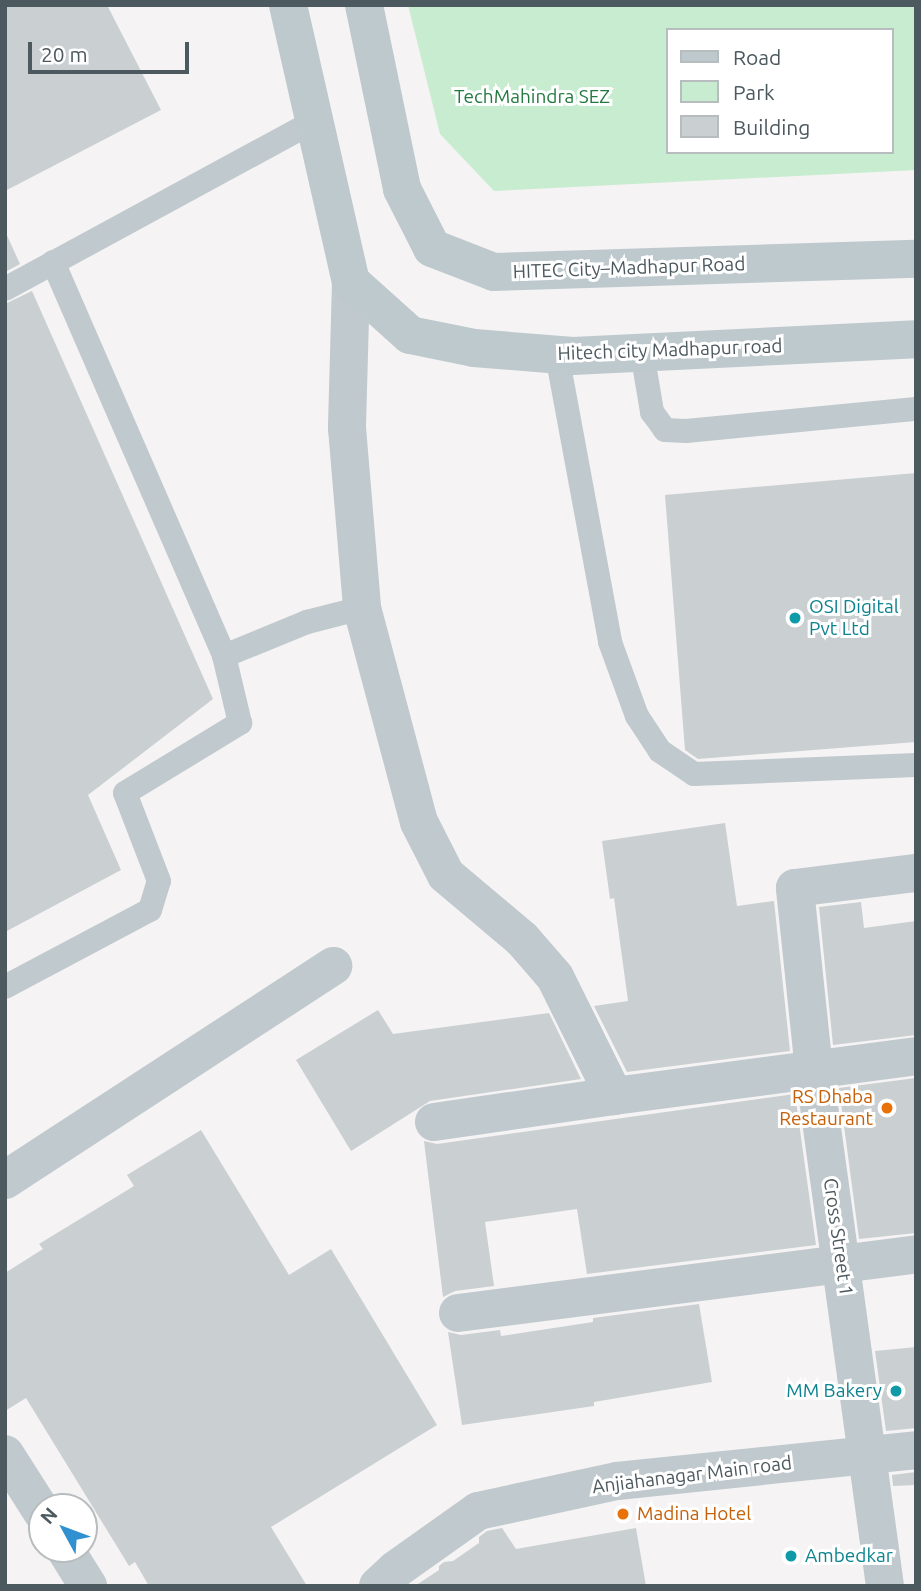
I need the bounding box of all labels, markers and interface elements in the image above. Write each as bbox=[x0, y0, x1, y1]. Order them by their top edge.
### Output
scale bar bbox=[32, 28, 192, 72]
legend bbox=[666, 28, 893, 154]
text: 20 m bbox=[41, 42, 88, 66]
text: Road bbox=[733, 45, 781, 69]
text: Park bbox=[733, 80, 775, 104]
park label: TechMahindra SEZ bbox=[454, 86, 610, 108]
text: Building bbox=[733, 115, 810, 139]
street label: HITEC City–Madhapur Road bbox=[512, 253, 746, 283]
street label: Hitech city Madhapur road bbox=[557, 335, 783, 365]
place label: OSI Digital Pvt Ltd bbox=[809, 596, 899, 640]
marker: OSI Digital Pvt Ltd bbox=[787, 610, 803, 626]
place label: RS Dhaba Restaurant bbox=[779, 1086, 873, 1130]
marker: RS Dhaba Restaurant bbox=[879, 1100, 895, 1116]
street label: Cross Street 1 bbox=[818, 1177, 858, 1297]
place label: MM Bakery bbox=[786, 1380, 882, 1402]
marker: MM Bakery bbox=[888, 1383, 904, 1399]
street label: Anjiahanagar Main road bbox=[591, 1451, 793, 1499]
north arrow bbox=[28, 1493, 98, 1563]
text: N bbox=[36, 1503, 62, 1528]
place label: Madina Hotel bbox=[637, 1503, 751, 1525]
marker: Madina Hotel bbox=[615, 1506, 631, 1522]
place label: Ambedkar bbox=[805, 1545, 893, 1567]
marker: Ambedkar bbox=[783, 1548, 799, 1564]

